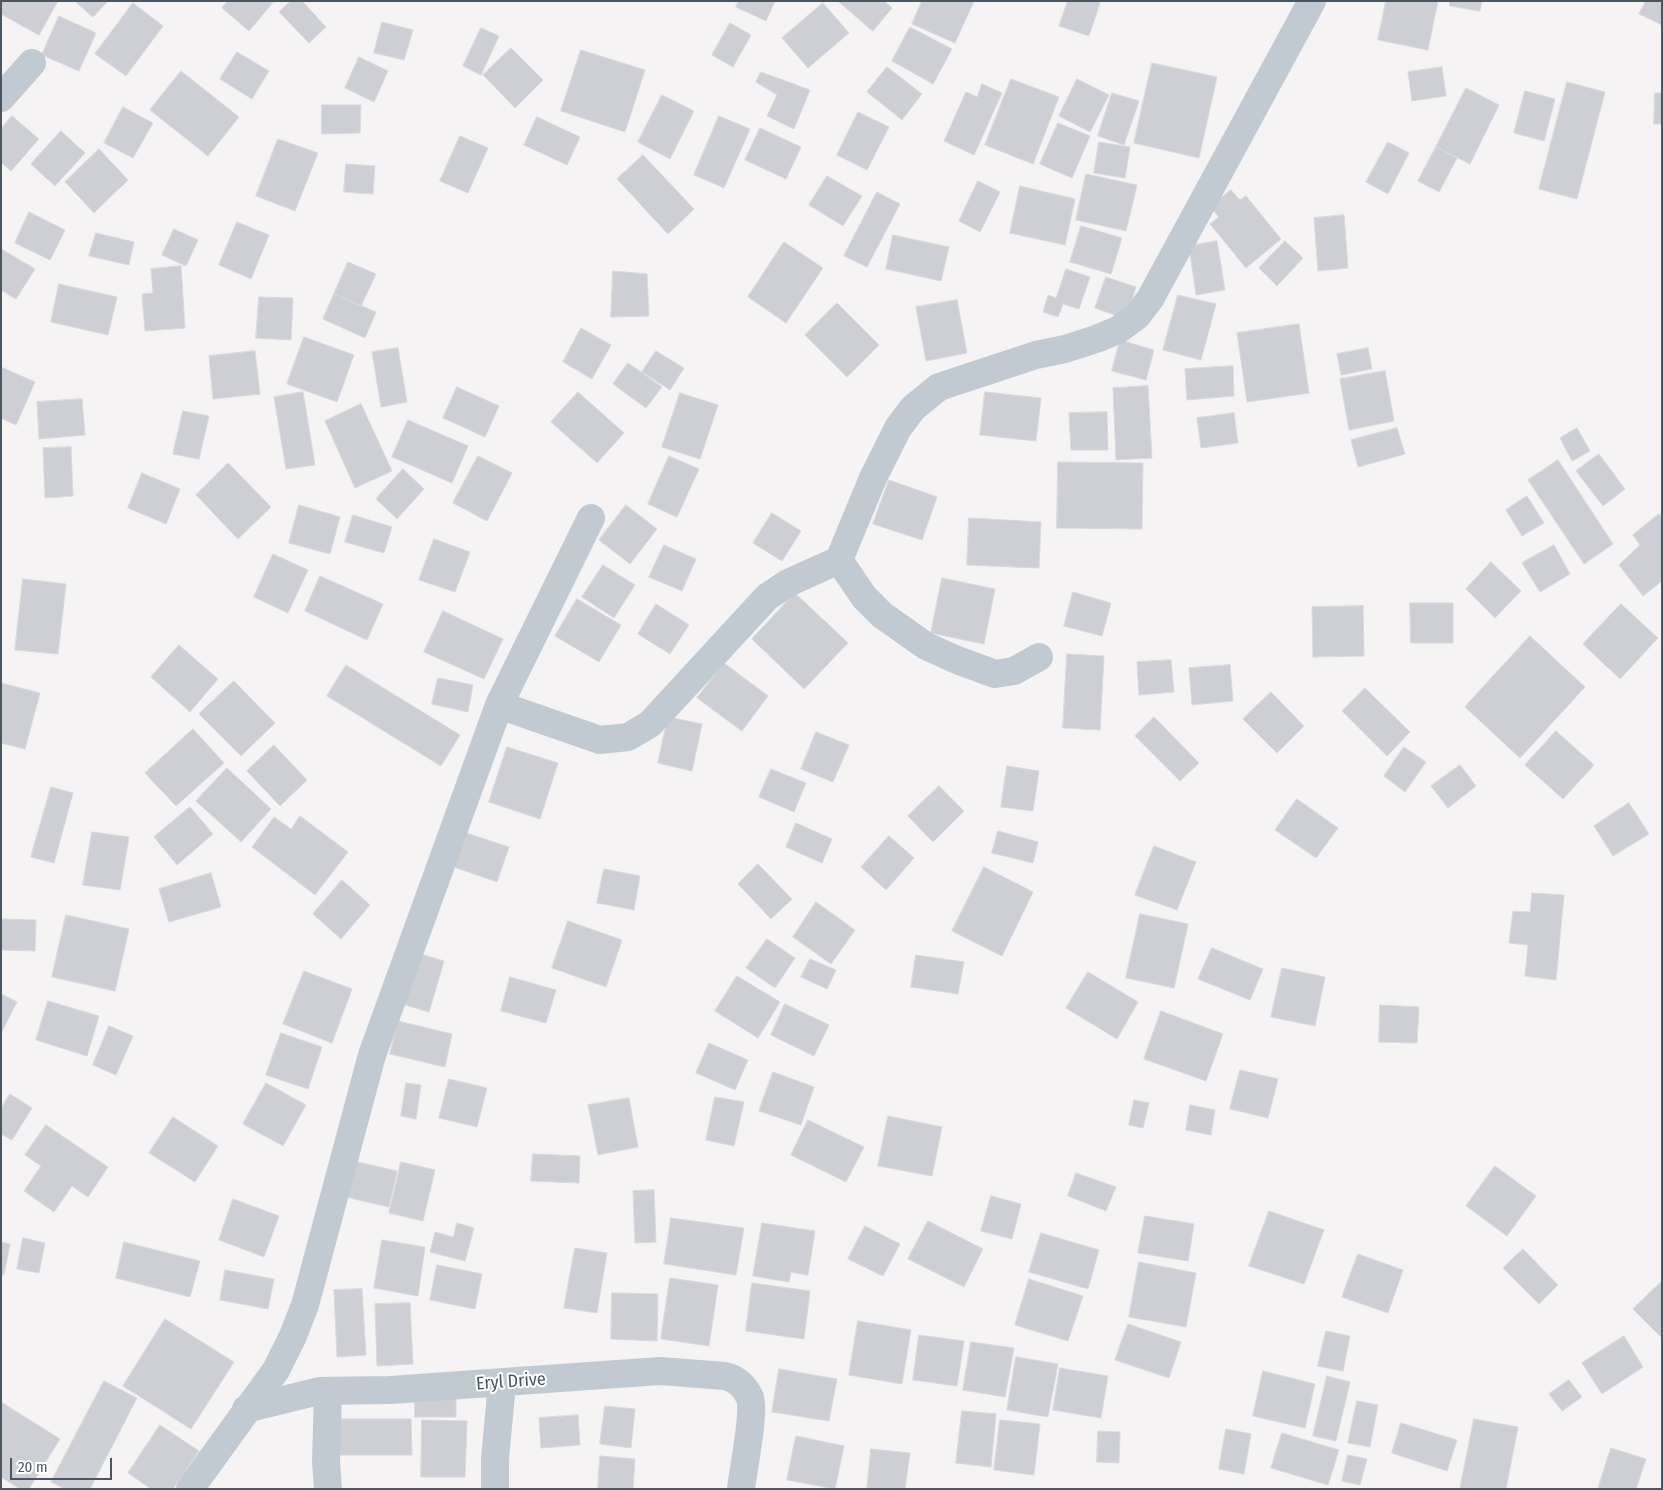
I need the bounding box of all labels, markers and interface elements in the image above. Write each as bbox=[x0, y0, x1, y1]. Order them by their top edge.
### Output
street label: Eryl Drive bbox=[476, 1369, 546, 1395]
scale bar bbox=[12, 1448, 115, 1480]
text: 20 m bbox=[18, 1458, 48, 1476]

